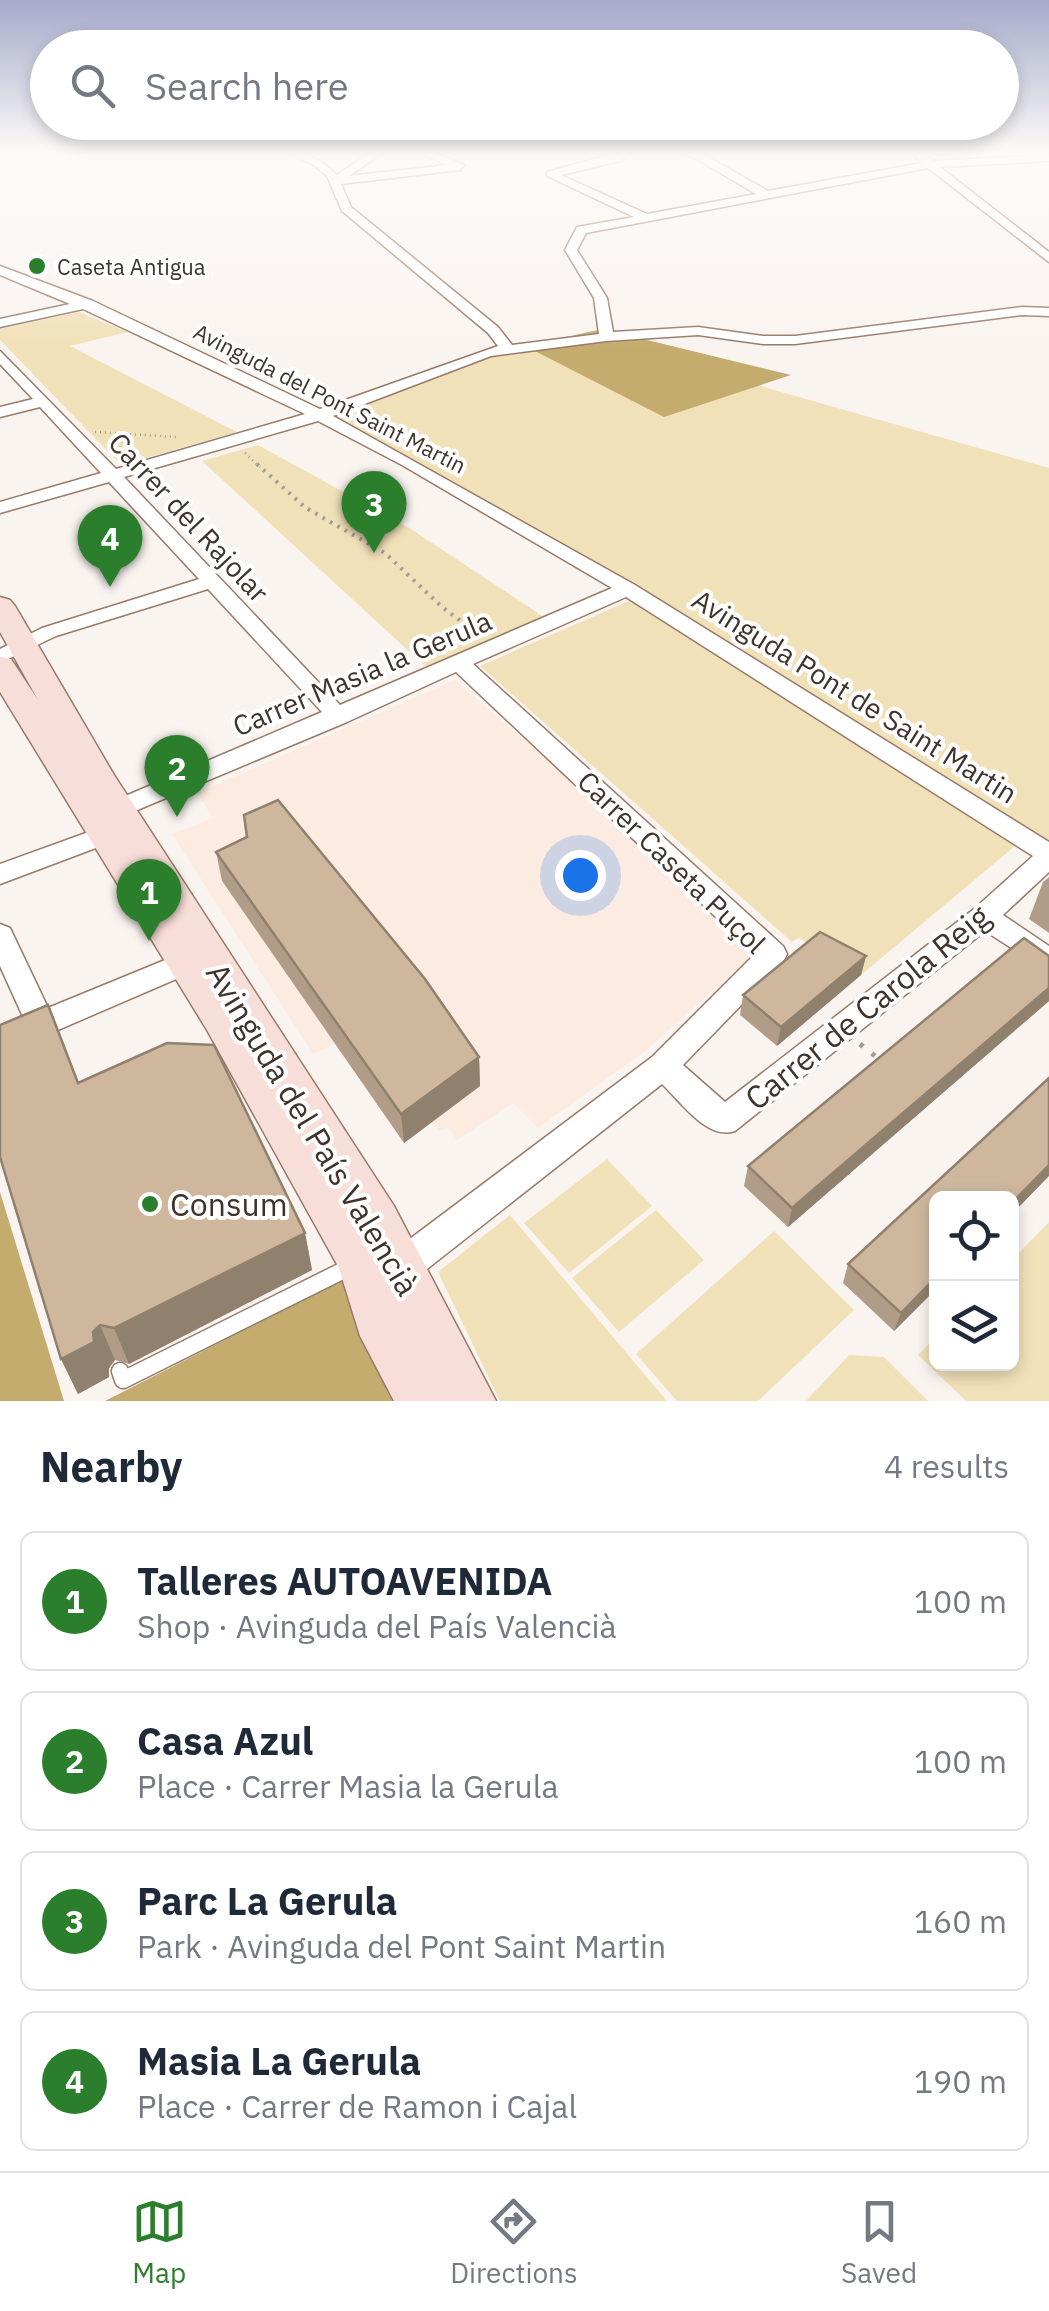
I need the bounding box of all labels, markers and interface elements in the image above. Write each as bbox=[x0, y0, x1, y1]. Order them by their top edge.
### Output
search box bbox=[30, 30, 1019, 140]
icon: search bbox=[65, 58, 120, 113]
text: Search here bbox=[145, 61, 349, 110]
place label: Caseta Antigua bbox=[57, 252, 206, 281]
marker: Caseta Antigua bbox=[26, 255, 48, 277]
street label: Avinguda del Pont Saint Martin bbox=[189, 317, 471, 479]
street label: Carrer del Rajolar bbox=[101, 424, 277, 610]
pin: 3 bbox=[342, 470, 406, 553]
pin: 4 bbox=[78, 504, 142, 587]
street label: Avinguda Pont de Saint Martin bbox=[686, 581, 1024, 811]
street label: Carrer Masia la Gerula bbox=[227, 602, 497, 744]
pin: 2 bbox=[144, 734, 210, 817]
street label: Carrer Caseta Puçol bbox=[570, 763, 774, 961]
your location bbox=[555, 850, 606, 901]
pin: 1 bbox=[116, 858, 182, 941]
street label: Carrer de Carola Reig bbox=[736, 895, 998, 1119]
street label: Avinguda del País Valencià bbox=[197, 955, 429, 1303]
place label: Consum bbox=[170, 1183, 288, 1225]
map controls bbox=[929, 1191, 1019, 1371]
button: locate bbox=[929, 1191, 1019, 1281]
marker: Consum bbox=[139, 1193, 161, 1215]
button: layers bbox=[929, 1281, 1019, 1371]
text: Nearby bbox=[40, 1439, 182, 1494]
text: 4 results bbox=[884, 1445, 1009, 1487]
text: Talleres AUTOAVENIDA bbox=[137, 1556, 552, 1605]
text: 1 bbox=[65, 1580, 84, 1622]
text: 100 m bbox=[914, 1580, 1007, 1622]
text: Shop · Avinguda del País Valencià bbox=[137, 1605, 617, 1647]
text: Casa Azul bbox=[137, 1716, 313, 1765]
text: 2 bbox=[65, 1740, 84, 1782]
text: 100 m bbox=[914, 1740, 1007, 1782]
text: Place · Carrer Masia la Gerula bbox=[137, 1765, 559, 1807]
text: Parc La Gerula bbox=[137, 1876, 397, 1925]
text: 3 bbox=[65, 1900, 84, 1942]
text: 160 m bbox=[914, 1900, 1007, 1942]
text: Park · Avinguda del Pont Saint Martin bbox=[137, 1925, 666, 1967]
text: Masia La Gerula bbox=[137, 2036, 421, 2085]
text: 4 bbox=[65, 2060, 84, 2102]
text: 190 m bbox=[914, 2060, 1007, 2102]
text: Place · Carrer de Ramon i Cajal bbox=[137, 2085, 577, 2127]
tab: Map bbox=[132, 2194, 187, 2291]
tab: Directions bbox=[450, 2194, 578, 2291]
tab: Saved bbox=[841, 2194, 917, 2291]

